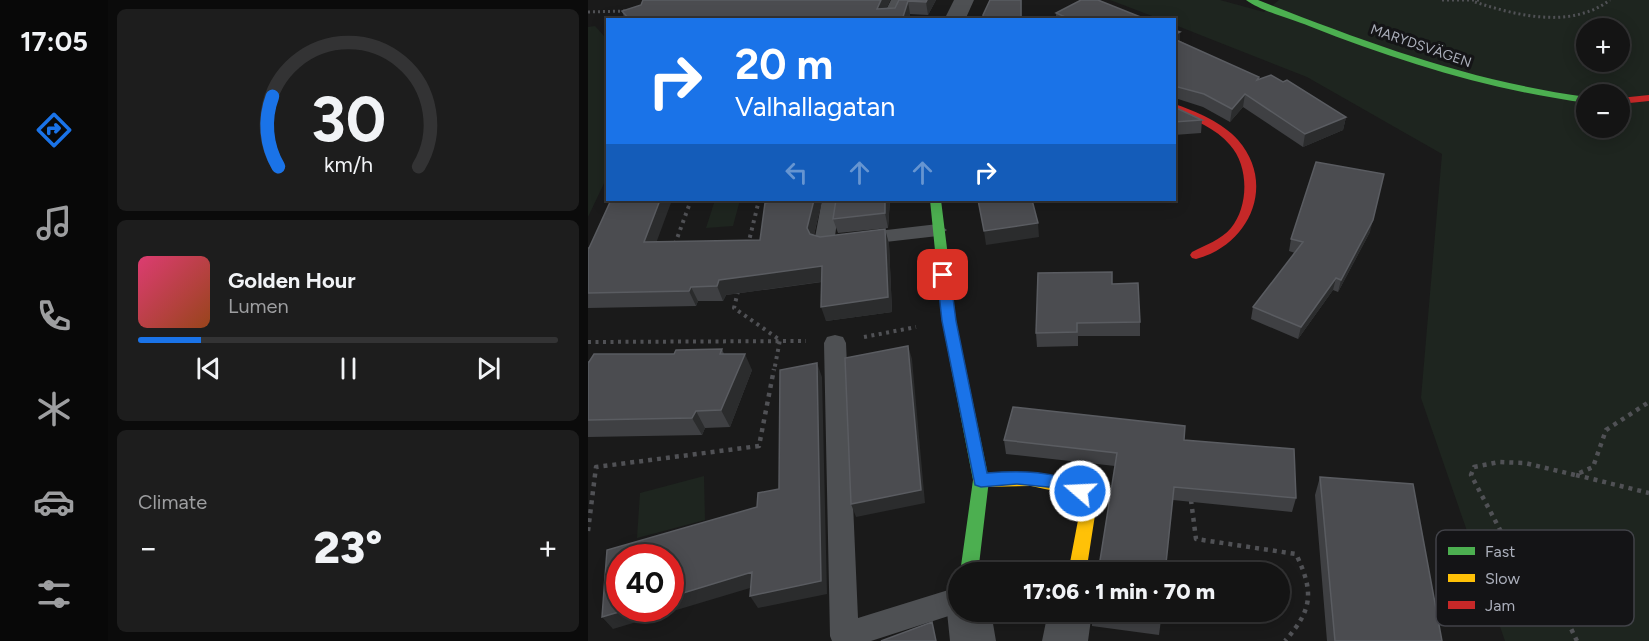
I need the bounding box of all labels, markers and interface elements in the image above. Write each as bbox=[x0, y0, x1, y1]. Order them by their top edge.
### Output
map controls bbox=[1576, 18, 1630, 138]
button: + bbox=[1576, 18, 1630, 72]
street label: MARYDSVÄGEN bbox=[1368, 21, 1474, 71]
text: 17:05 bbox=[20, 25, 88, 58]
text: 20 m bbox=[735, 39, 833, 90]
icon: right bbox=[636, 42, 714, 120]
text: 30 bbox=[310, 82, 386, 157]
button: − bbox=[1576, 84, 1630, 138]
text: Valhallagatan bbox=[735, 90, 895, 123]
icon: directions bbox=[33, 109, 75, 151]
text: km/h bbox=[324, 152, 372, 177]
icon: left bbox=[780, 156, 813, 189]
icon: ahead bbox=[843, 156, 876, 189]
icon: ahead bbox=[906, 156, 939, 189]
icon: right bbox=[969, 156, 1002, 189]
icon: music bbox=[33, 202, 75, 244]
pin bbox=[917, 249, 968, 300]
icon: arrive bbox=[926, 258, 959, 291]
text: Golden Hour bbox=[228, 267, 356, 294]
text: Lumen bbox=[228, 294, 289, 318]
icon: phone bbox=[33, 295, 75, 337]
icon: previous bbox=[192, 352, 225, 385]
icon: pause bbox=[332, 352, 365, 385]
icon: next bbox=[472, 352, 505, 385]
icon: climate bbox=[33, 388, 75, 430]
position arrow bbox=[1048, 459, 1112, 523]
icon: car bbox=[33, 481, 75, 523]
text: Climate bbox=[138, 490, 207, 514]
text: 23° bbox=[314, 520, 382, 574]
text: − bbox=[138, 528, 159, 567]
text: + bbox=[537, 528, 558, 567]
legend bbox=[1436, 530, 1634, 626]
text: Fast bbox=[1485, 542, 1515, 561]
speed limit sign: 40 bbox=[606, 544, 684, 622]
text: Slow bbox=[1485, 569, 1520, 588]
icon: filters bbox=[33, 573, 75, 615]
text: 17:06 · 1 min · 70 m bbox=[1023, 578, 1215, 605]
text: Jam bbox=[1485, 596, 1515, 615]

